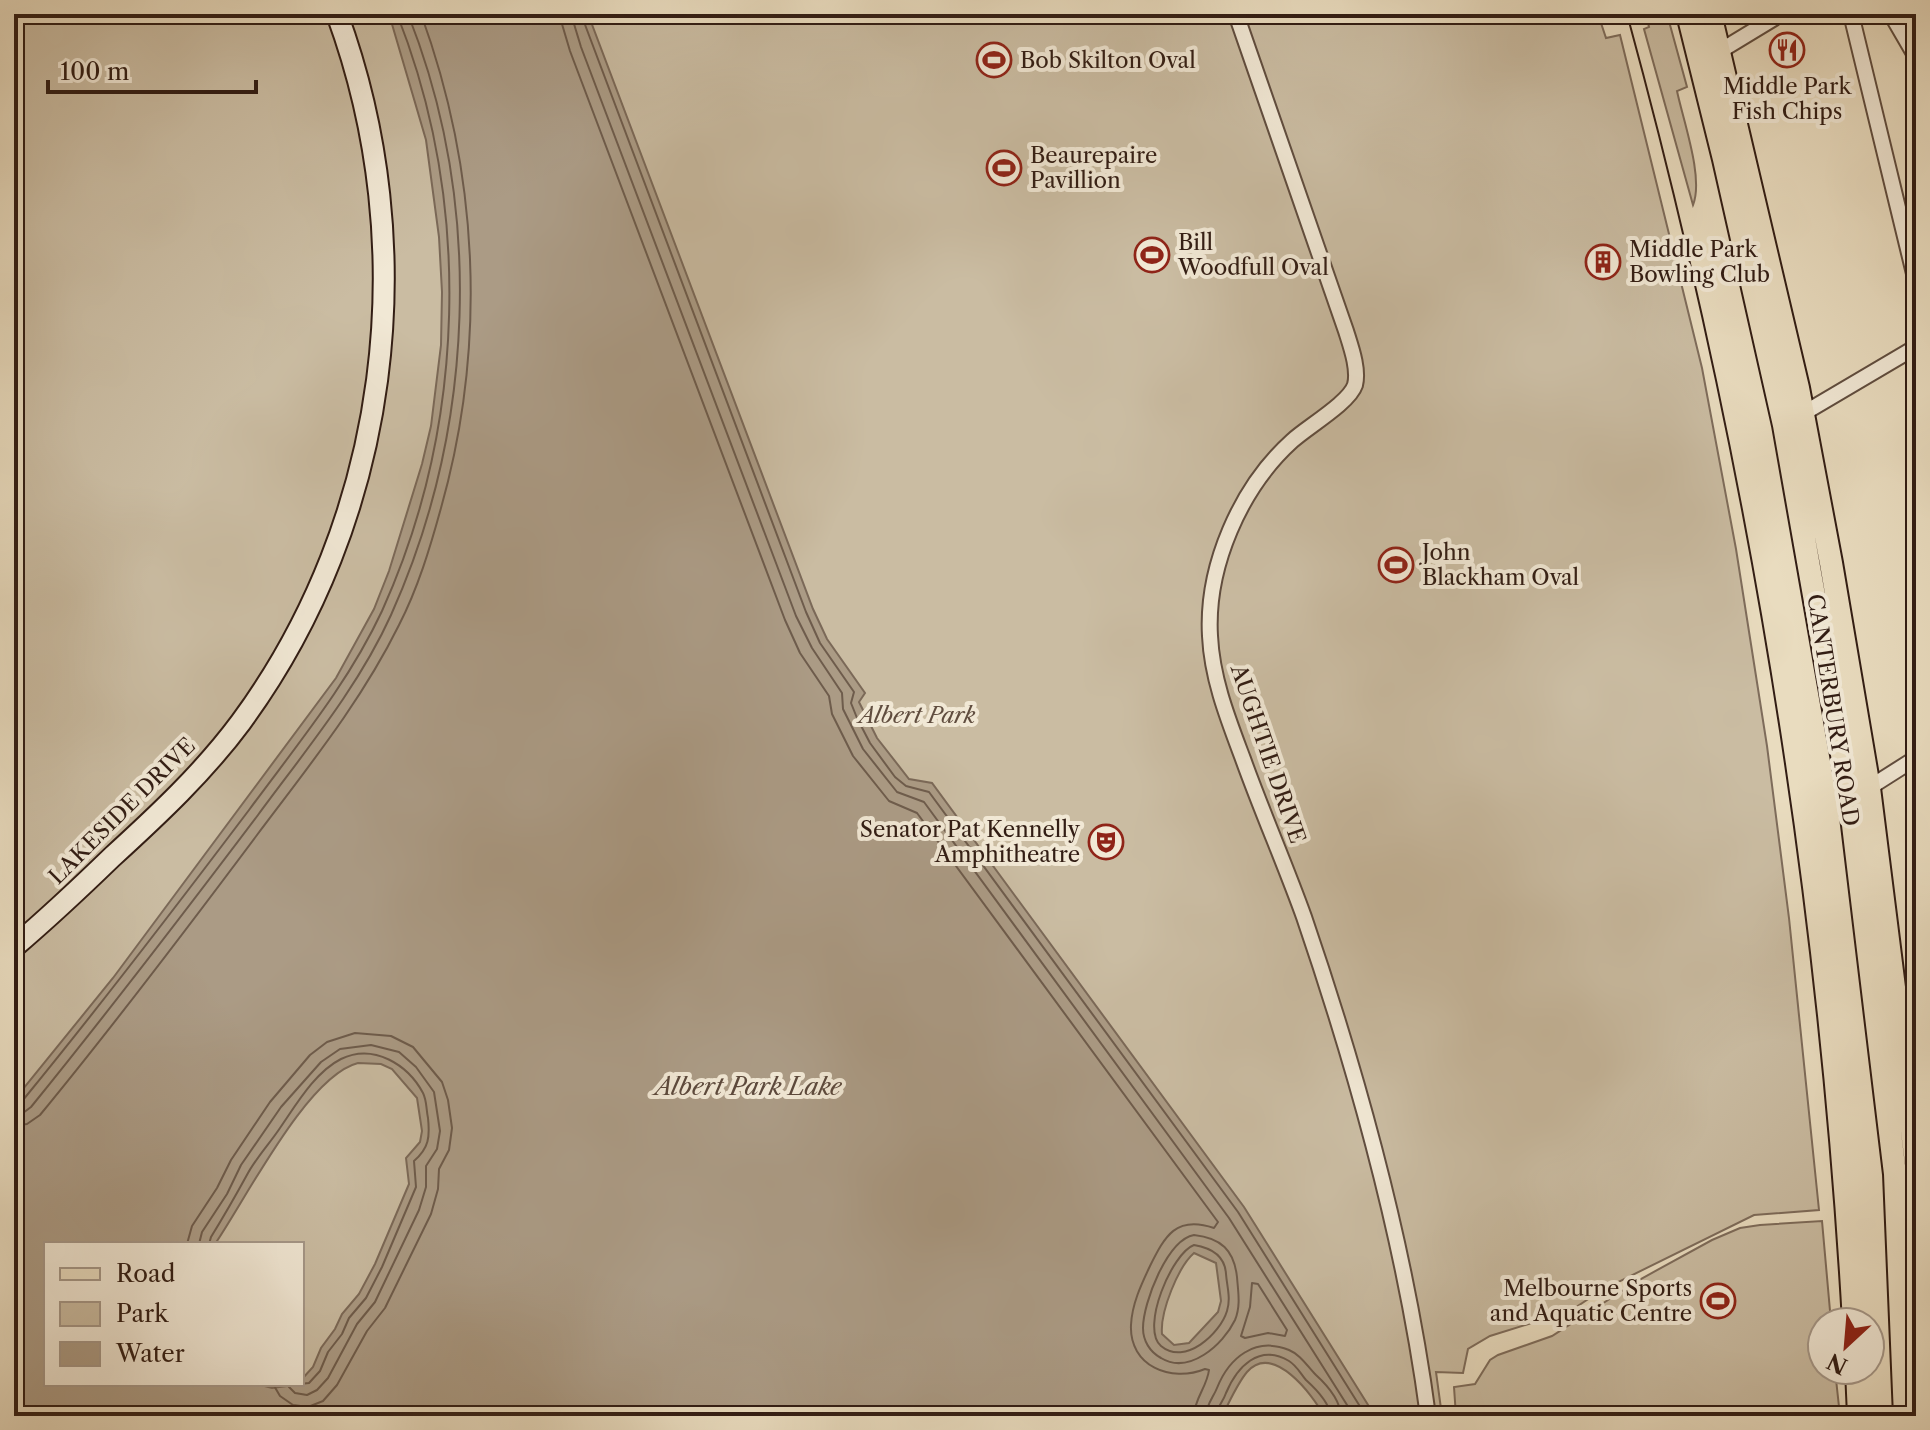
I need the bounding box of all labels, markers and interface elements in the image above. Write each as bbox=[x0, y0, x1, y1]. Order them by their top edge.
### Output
restaurant icon: Middle Park Fish Chips bbox=[1768, 31, 1806, 69]
sports icon: Bob Skilton Oval bbox=[975, 41, 1013, 79]
scale bar bbox=[48, 44, 256, 94]
place label: Bob Skilton Oval bbox=[1020, 47, 1196, 74]
text: 100 m bbox=[60, 57, 129, 86]
place label: Middle Park Fish Chips bbox=[1723, 73, 1852, 125]
place label: Beaurepaire Pavillion bbox=[1030, 142, 1157, 194]
sports icon: Beaurepaire Pavillion bbox=[985, 149, 1023, 187]
place label: Bill Woodfull Oval bbox=[1177, 229, 1329, 281]
sports icon: Bill Woodfull Oval bbox=[1133, 236, 1171, 274]
place label: Middle Park Bowling Club bbox=[1629, 236, 1770, 288]
building icon: Middle Park Bowling Club bbox=[1584, 243, 1622, 281]
place label: John Blackham Oval bbox=[1419, 539, 1580, 591]
sports icon: John Blackham Oval bbox=[1377, 546, 1415, 584]
street label: CANTERBURY ROAD bbox=[1801, 592, 1865, 828]
street label: AUGHTIE DRIVE bbox=[1224, 660, 1311, 847]
park label: Albert Park bbox=[856, 702, 976, 729]
street label: LAKESIDE DRIVE bbox=[43, 732, 201, 890]
place label: Senator Pat Kennelly Amphitheatre bbox=[860, 816, 1081, 868]
theatre icon: Senator Pat Kennelly Amphitheatre bbox=[1087, 823, 1125, 861]
water label: Albert Park Lake bbox=[650, 1072, 843, 1101]
legend bbox=[44, 1242, 304, 1386]
text: Road bbox=[116, 1259, 176, 1288]
place label: Melbourne Sports and Aquatic Centre bbox=[1490, 1275, 1692, 1327]
sports icon: Melbourne Sports and Aquatic Centre bbox=[1699, 1282, 1737, 1320]
text: Park bbox=[116, 1299, 169, 1328]
north arrow bbox=[1806, 1306, 1886, 1386]
text: Water bbox=[115, 1339, 185, 1368]
text: N bbox=[1823, 1347, 1852, 1380]

